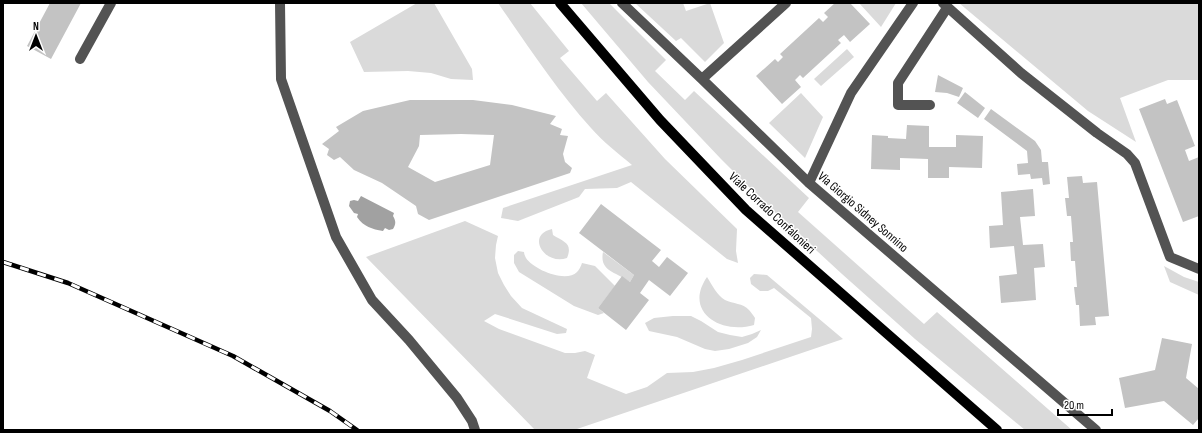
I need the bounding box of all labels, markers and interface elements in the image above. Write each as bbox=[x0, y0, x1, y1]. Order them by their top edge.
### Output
north arrow bbox=[16, 16, 56, 56]
text: N bbox=[33, 20, 39, 33]
street label: Via Giorgio Sidney Sonnino bbox=[814, 168, 912, 256]
street label: Viale Corrado Confalonieri bbox=[725, 169, 819, 257]
scale bar bbox=[1058, 391, 1112, 417]
text: 20 m bbox=[1064, 398, 1084, 413]

